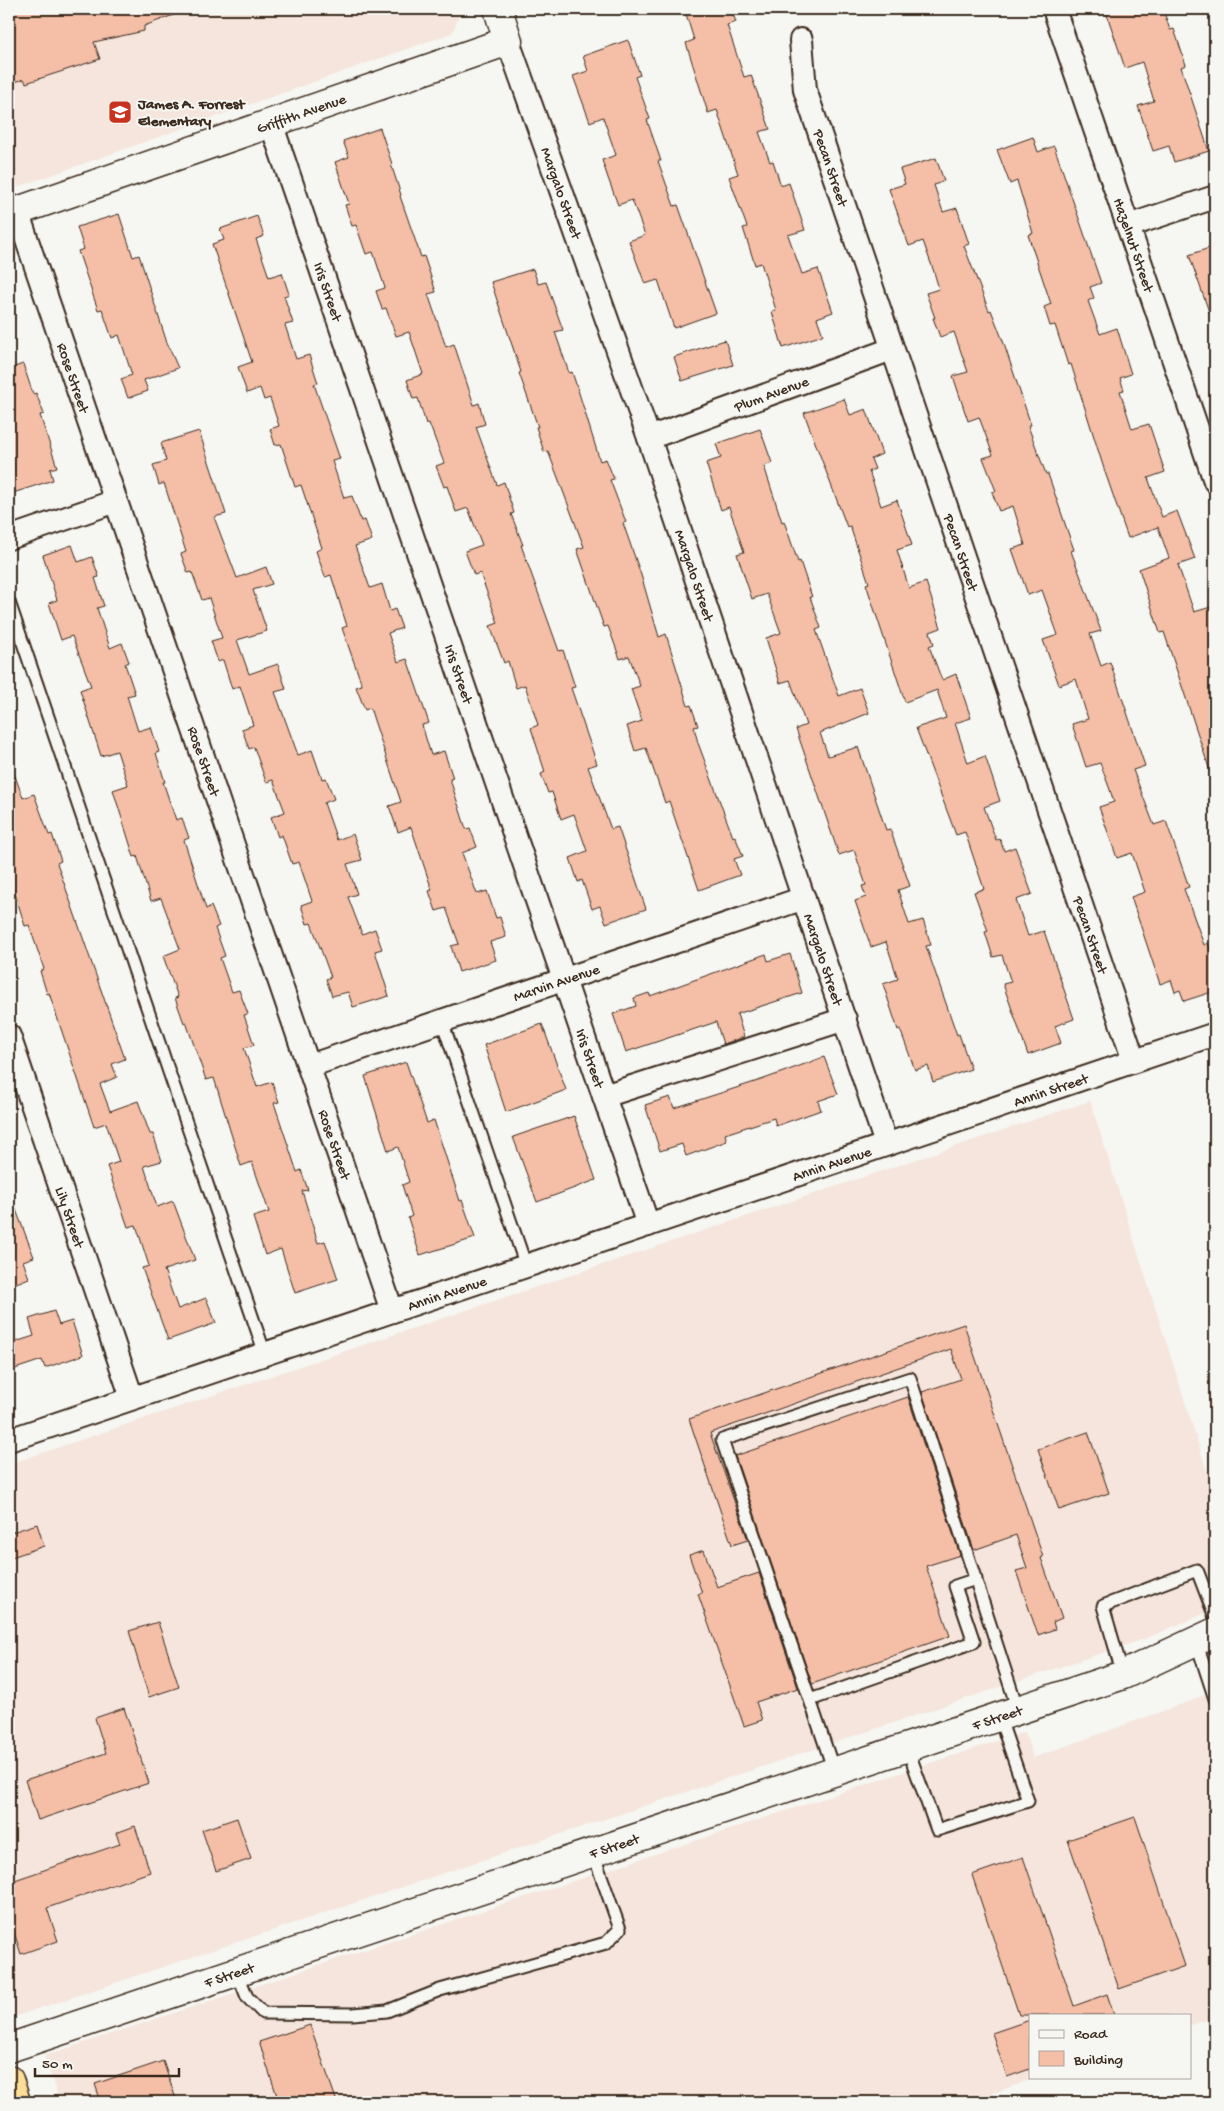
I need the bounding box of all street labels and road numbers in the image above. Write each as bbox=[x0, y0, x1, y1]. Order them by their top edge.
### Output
street label: Griffith Avenue bbox=[255, 91, 349, 138]
street label: Pecan Street bbox=[808, 126, 851, 211]
street label: Margalo Street bbox=[536, 145, 585, 243]
street label: Hazelnut Street bbox=[1108, 196, 1158, 297]
street label: Iris Street bbox=[308, 260, 346, 326]
street label: Rose Street bbox=[52, 341, 93, 417]
street label: Plum Avenue bbox=[731, 373, 812, 417]
street label: Pecan Street bbox=[938, 511, 982, 595]
street label: Margalo Street bbox=[669, 528, 718, 626]
street label: Iris Street bbox=[439, 642, 477, 708]
street label: Rose Street bbox=[182, 724, 223, 801]
street label: Pecan Street bbox=[1068, 893, 1111, 978]
street label: Margalo Street bbox=[798, 912, 846, 1010]
street label: Marvin Avenue bbox=[511, 961, 602, 1007]
street label: Iris Street bbox=[570, 1027, 608, 1092]
street label: Annin Street bbox=[1012, 1070, 1092, 1112]
street label: Rose Street bbox=[313, 1108, 354, 1184]
street label: Annin Avenue bbox=[790, 1143, 874, 1187]
street label: Lily Street bbox=[50, 1185, 88, 1252]
street label: Annin Avenue bbox=[406, 1273, 490, 1316]
street label: F Street bbox=[970, 1702, 1027, 1736]
street label: F Street bbox=[587, 1830, 644, 1864]
street label: F Street bbox=[202, 1959, 259, 1993]

